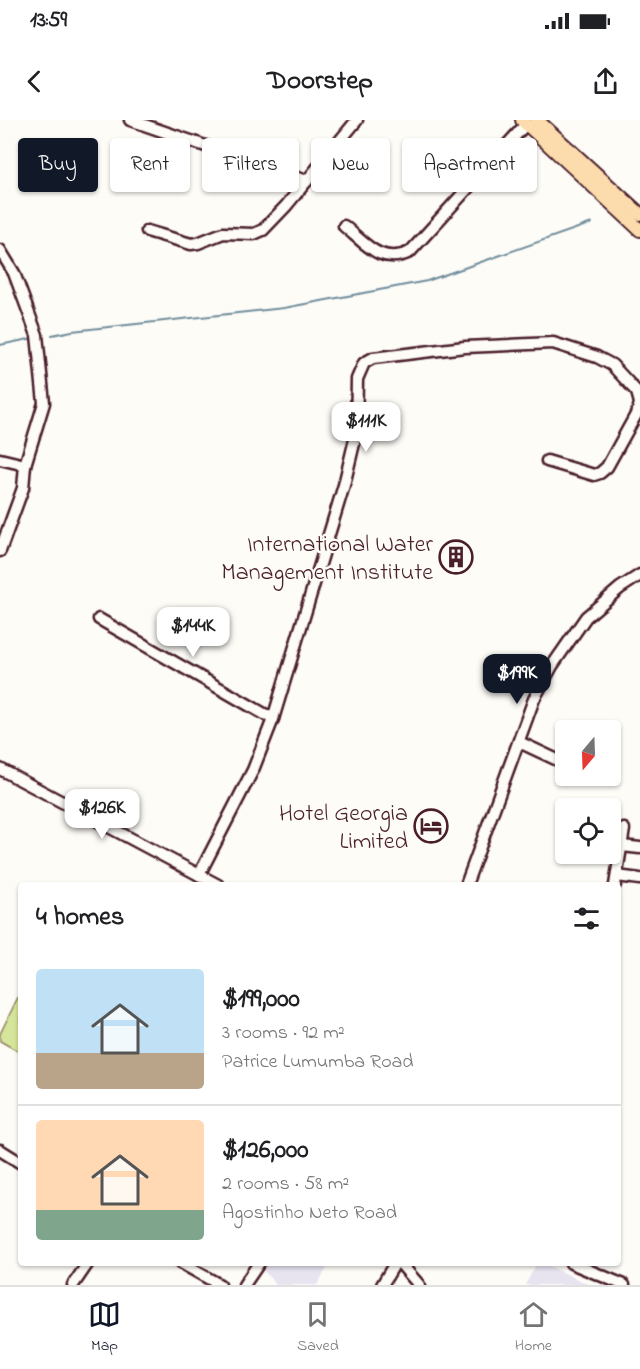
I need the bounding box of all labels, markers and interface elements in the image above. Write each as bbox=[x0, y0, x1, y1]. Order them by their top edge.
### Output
text: 13:59 bbox=[30, 5, 67, 37]
text: Doorstep bbox=[267, 62, 373, 101]
icon: back bbox=[18, 65, 51, 98]
icon: share bbox=[589, 65, 622, 98]
chip: Buy bbox=[18, 138, 98, 192]
chip: Rent bbox=[110, 138, 190, 192]
chip: Filters bbox=[202, 138, 299, 192]
chip: New bbox=[311, 138, 390, 192]
chip: Apartment bbox=[402, 138, 537, 192]
pin: $111K bbox=[324, 402, 408, 453]
text: $111K bbox=[346, 407, 386, 436]
place label: International Water Management Institute bbox=[221, 528, 434, 591]
building icon: International Water Management Institute bbox=[438, 539, 474, 575]
pin: $144K bbox=[151, 607, 235, 658]
text: $144K bbox=[171, 612, 215, 641]
pin: $199K bbox=[475, 654, 559, 705]
text: $199K bbox=[497, 659, 537, 688]
north arrow bbox=[555, 720, 621, 786]
map controls bbox=[555, 720, 621, 864]
pin: $126K bbox=[60, 789, 144, 840]
text: $126K bbox=[79, 794, 125, 823]
place label: Hotel Georgia Limited bbox=[279, 797, 409, 860]
button: locate bbox=[555, 798, 621, 864]
hotel icon: Hotel Georgia Limited bbox=[413, 808, 449, 844]
text: 4 homes bbox=[36, 899, 124, 937]
icon: filters bbox=[570, 902, 603, 935]
text: $199,000 bbox=[222, 981, 300, 1019]
icon: home bbox=[84, 993, 156, 1065]
text: 3 rooms · 92 m² bbox=[222, 1019, 345, 1048]
text: Patrice Lumumba Road bbox=[222, 1048, 414, 1077]
text: $126,000 bbox=[222, 1132, 309, 1170]
icon: home bbox=[84, 1144, 156, 1216]
text: 2 rooms · 58 m² bbox=[222, 1170, 349, 1199]
text: Agostinho Neto Road bbox=[222, 1199, 397, 1228]
tab: Map bbox=[88, 1298, 121, 1358]
tab: Saved bbox=[297, 1298, 339, 1358]
tab: Home bbox=[515, 1298, 552, 1358]

